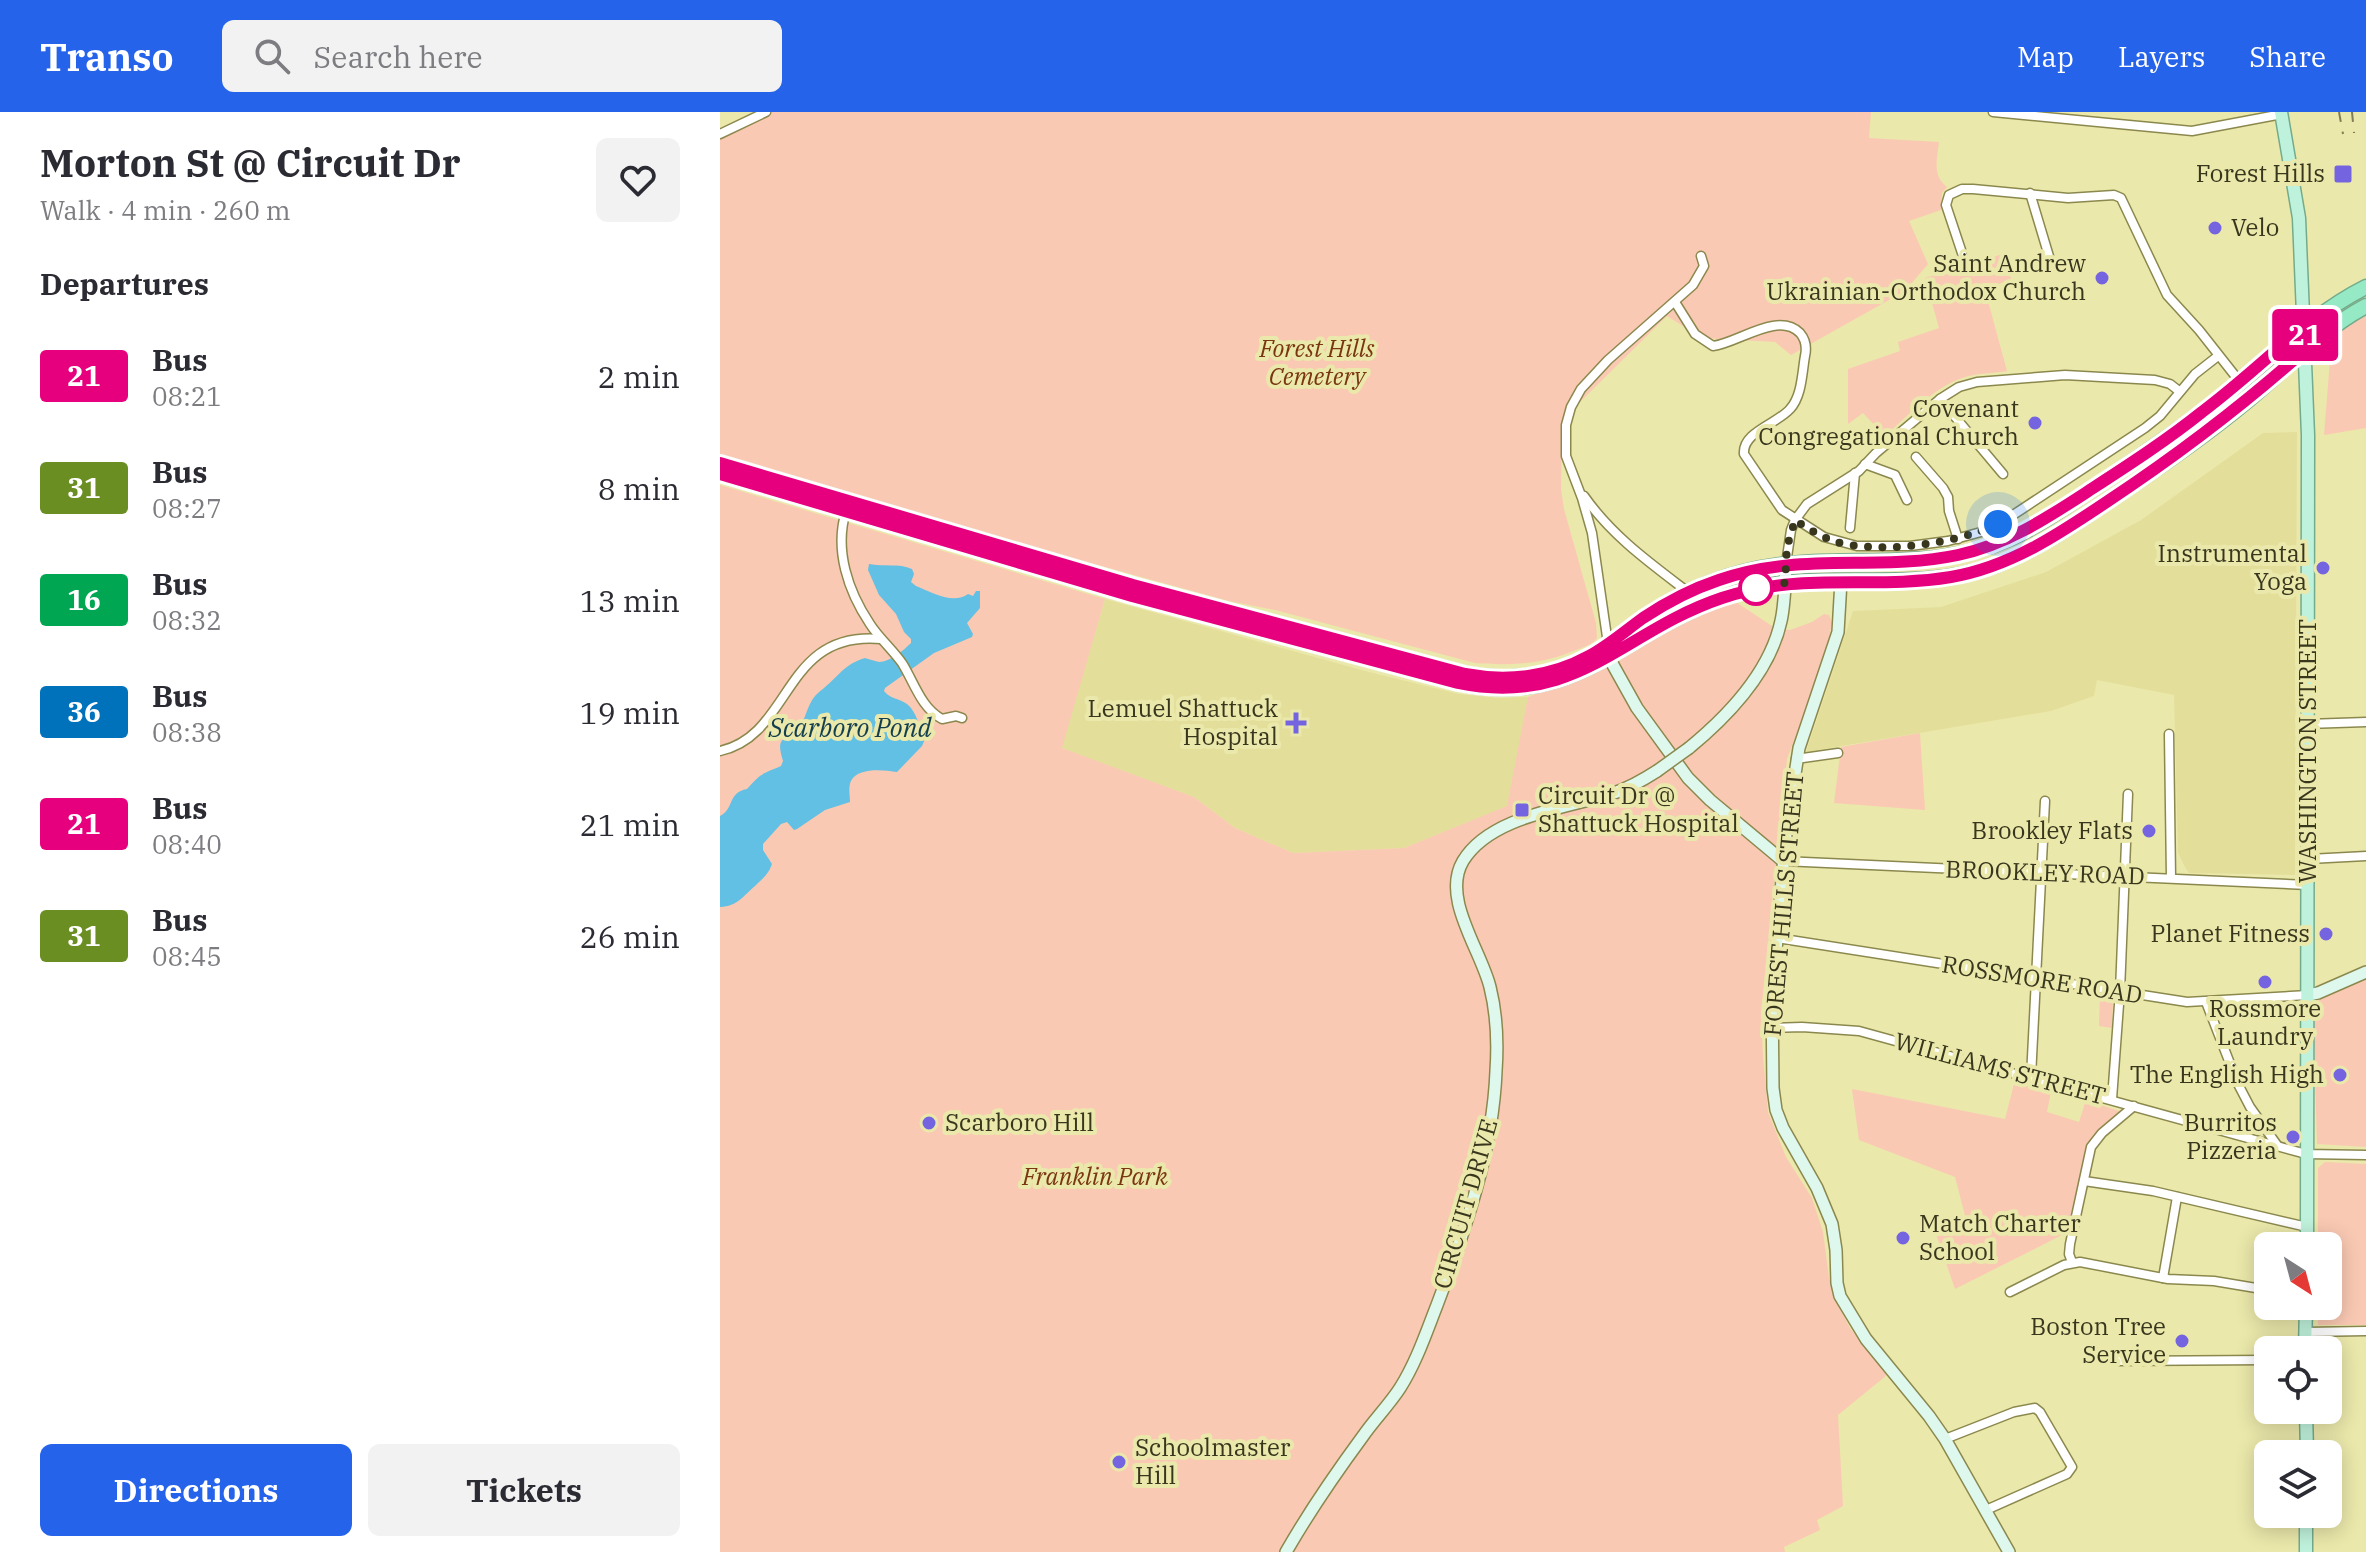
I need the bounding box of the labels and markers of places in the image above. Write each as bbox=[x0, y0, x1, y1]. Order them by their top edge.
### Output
place label: Forest Hills bbox=[2196, 157, 2325, 189]
marker: Forest Hills bbox=[2332, 163, 2354, 185]
place label: Velo bbox=[2231, 211, 2279, 243]
marker: Velo bbox=[2206, 219, 2224, 237]
place label: Saint Andrew Ukrainian-Orthodox Church bbox=[1766, 247, 2086, 307]
marker: Saint Andrew Ukrainian-Orthodox Church bbox=[2093, 269, 2111, 287]
place label: Covenant Congregational Church bbox=[1758, 392, 2019, 452]
marker: Covenant Congregational Church bbox=[2026, 414, 2044, 432]
place label: Instrumental Yoga bbox=[2158, 537, 2307, 597]
marker: Instrumental Yoga bbox=[2314, 559, 2332, 577]
unlabelled marker bbox=[1739, 571, 1773, 605]
place label: Lemuel Shattuck Hospital bbox=[1088, 692, 1278, 752]
marker: Lemuel Shattuck Hospital bbox=[1285, 712, 1307, 734]
place label: Circuit Dr @ Shattuck Hospital bbox=[1538, 779, 1739, 839]
marker: Circuit Dr @ Shattuck Hospital bbox=[1513, 801, 1531, 819]
place label: Brookley Flats bbox=[1971, 814, 2133, 846]
marker: Brookley Flats bbox=[2140, 822, 2158, 840]
place label: Planet Fitness bbox=[2151, 917, 2310, 949]
marker: Planet Fitness bbox=[2317, 925, 2335, 943]
marker: Rossmore Laundry bbox=[2256, 973, 2274, 991]
place label: Rossmore Laundry bbox=[2209, 992, 2321, 1052]
place label: The English High bbox=[2130, 1058, 2324, 1090]
marker: The English High bbox=[2331, 1066, 2349, 1084]
place label: Scarboro Hill bbox=[945, 1106, 1094, 1138]
place label: Burritos Pizzeria bbox=[2184, 1106, 2277, 1166]
marker: Scarboro Hill bbox=[920, 1114, 938, 1132]
marker: Burritos Pizzeria bbox=[2284, 1128, 2302, 1146]
place label: Match Charter School bbox=[1919, 1207, 2081, 1267]
marker: Match Charter School bbox=[1894, 1229, 1912, 1247]
place label: Boston Tree Service bbox=[2030, 1310, 2166, 1370]
marker: Boston Tree Service bbox=[2173, 1332, 2191, 1350]
place label: Schoolmaster Hill bbox=[1135, 1431, 1291, 1491]
marker: Schoolmaster Hill bbox=[1110, 1453, 1128, 1471]

